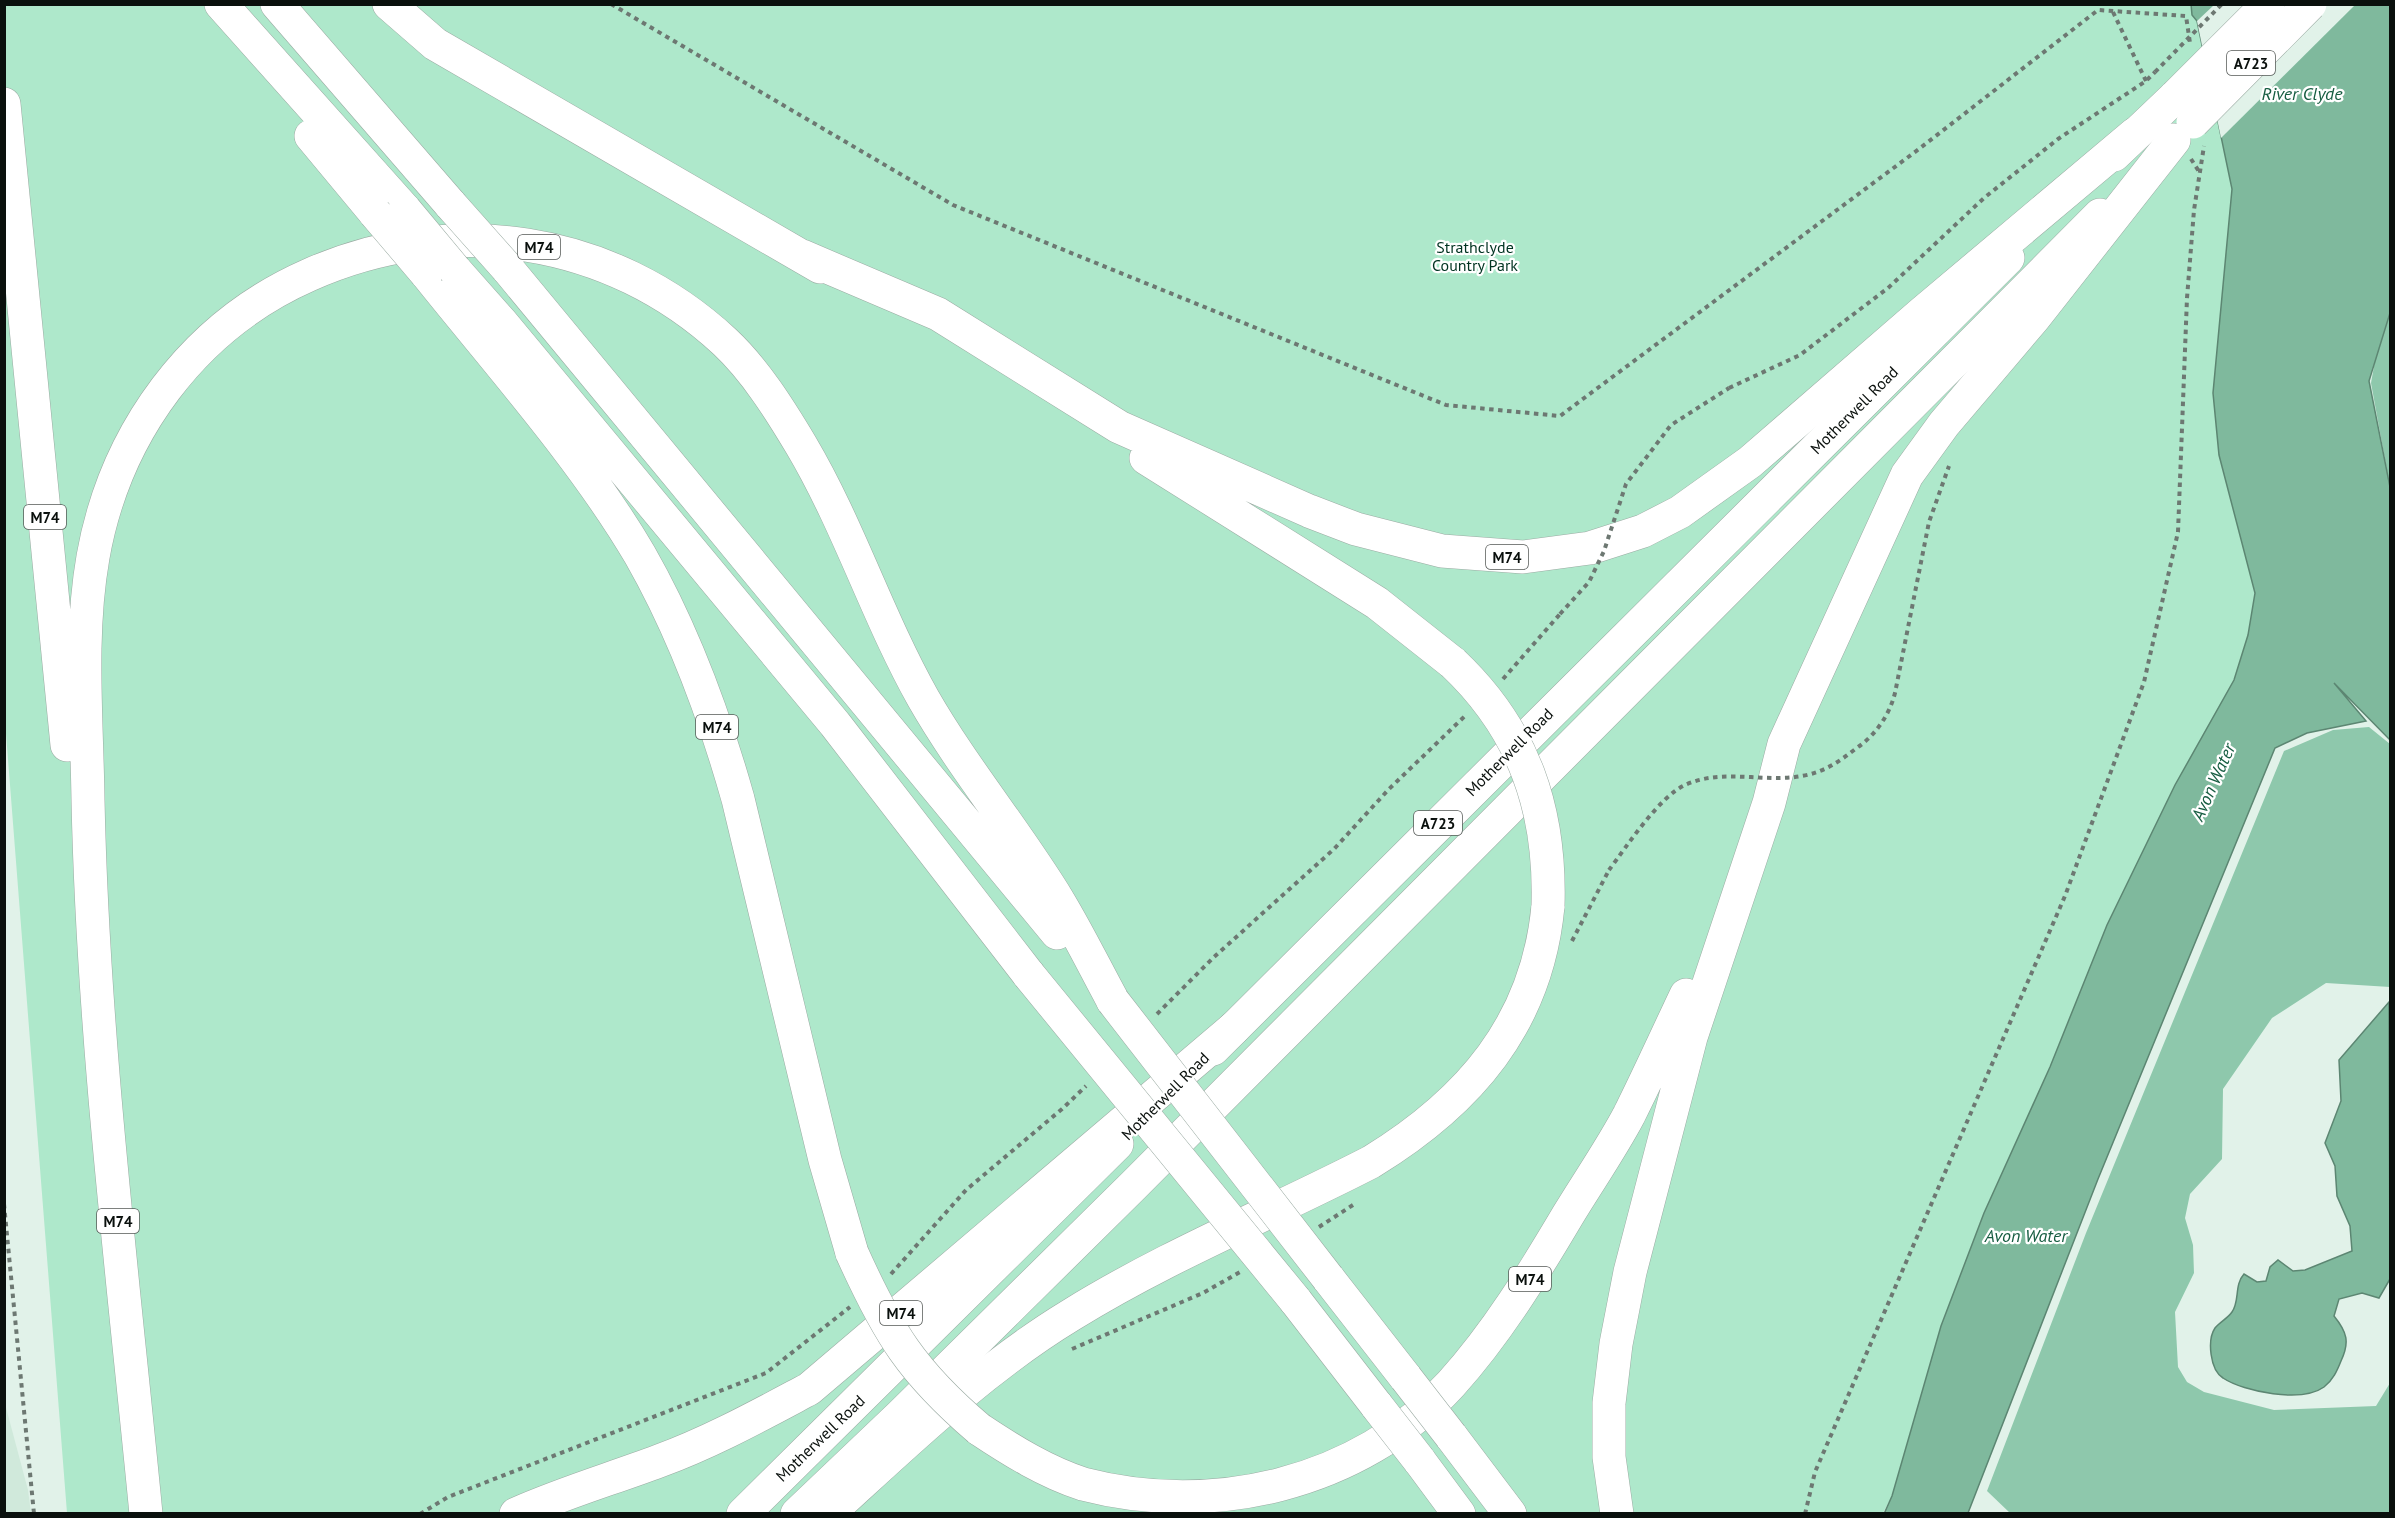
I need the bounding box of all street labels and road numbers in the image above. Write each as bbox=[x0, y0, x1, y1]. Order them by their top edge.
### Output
road number: A723 bbox=[2227, 51, 2275, 75]
road number: M74 bbox=[518, 235, 560, 259]
street label: Motherwell Road bbox=[1806, 362, 1902, 458]
road number: M74 bbox=[24, 505, 66, 529]
road number: M74 bbox=[1486, 545, 1528, 569]
street label: Motherwell Road bbox=[1461, 704, 1557, 800]
road number: M74 bbox=[696, 715, 738, 739]
road number: A723 bbox=[1414, 811, 1462, 835]
street label: Motherwell Road bbox=[1117, 1048, 1213, 1144]
road number: M74 bbox=[97, 1209, 139, 1233]
road number: M74 bbox=[1509, 1267, 1551, 1291]
road number: M74 bbox=[880, 1301, 922, 1325]
street label: Motherwell Road bbox=[771, 1390, 869, 1486]

